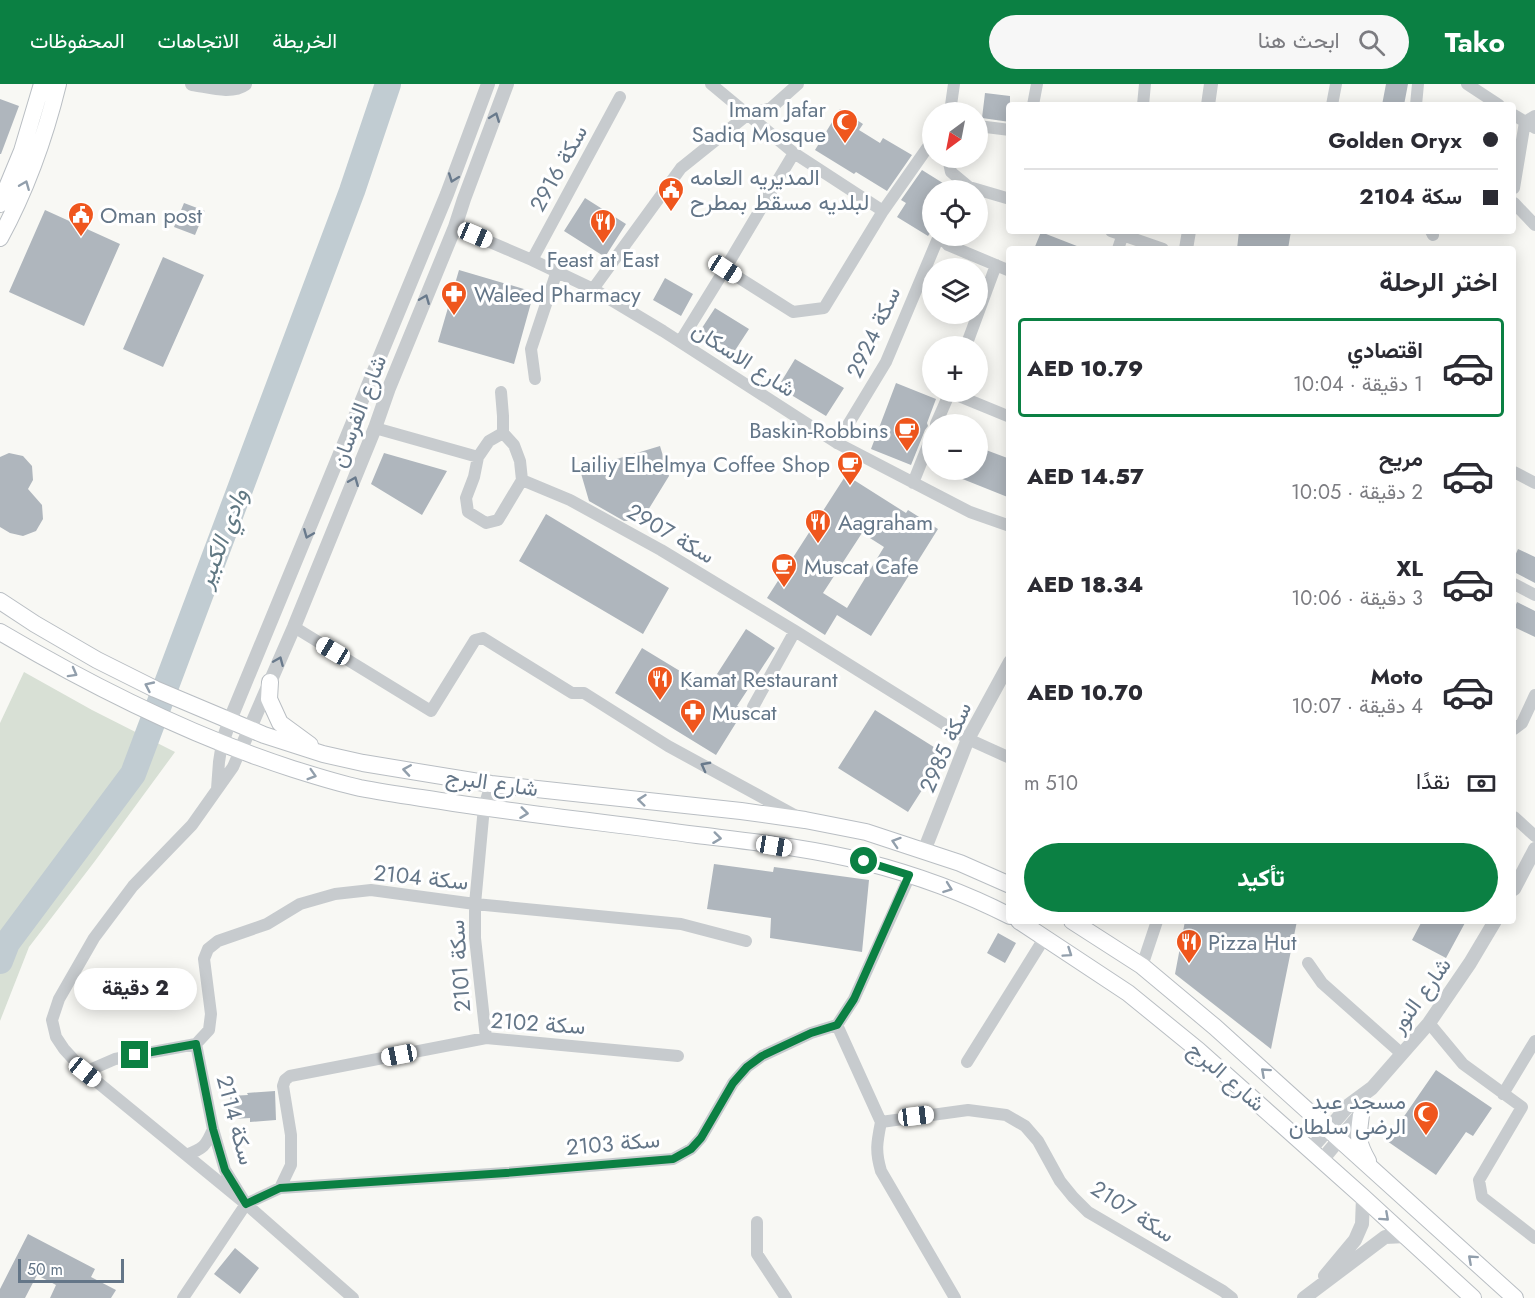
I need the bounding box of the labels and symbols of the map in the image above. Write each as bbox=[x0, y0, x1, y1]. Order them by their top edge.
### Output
place label: Imam Jafar Sadiq Mosque bbox=[692, 93, 826, 150]
north arrow bbox=[922, 102, 988, 168]
mosque icon: Imam Jafar Sadiq Mosque bbox=[830, 107, 860, 145]
one-way arrow bbox=[488, 112, 500, 123]
street label: سكة 2916 bbox=[521, 119, 595, 217]
place label: المديريه العامه لبلديه مسقط بمطرح bbox=[690, 161, 869, 218]
one-way arrow bbox=[447, 172, 460, 183]
public building icon: المديريه العامه لبلديه مسقط بمطرح bbox=[656, 175, 686, 213]
one-way arrow bbox=[17, 180, 30, 191]
place label: Oman post bbox=[100, 199, 203, 231]
public building icon: Oman post bbox=[66, 200, 96, 238]
restaurant icon: Feast at East bbox=[588, 207, 618, 245]
car bbox=[455, 220, 495, 250]
place label: Feast at East bbox=[547, 243, 660, 275]
car bbox=[705, 252, 745, 286]
place label: Waleed Pharmacy bbox=[474, 278, 641, 310]
pharmacy icon: Waleed Pharmacy bbox=[439, 279, 469, 317]
street label: سكة 2924 bbox=[838, 281, 908, 383]
one-way arrow bbox=[418, 295, 430, 306]
street label: شارع الاسكان bbox=[686, 314, 802, 404]
street label: شارع الفرسان bbox=[322, 350, 394, 472]
place label: Baskin-Robbins bbox=[749, 414, 888, 446]
cafe icon: Baskin-Robbins bbox=[892, 415, 922, 453]
place label: Lailiy Elhelmya Coffee Shop bbox=[571, 448, 830, 480]
cafe icon: Lailiy Elhelmya Coffee Shop bbox=[835, 449, 865, 487]
one-way arrow bbox=[347, 476, 359, 487]
water label: وادي الكبير bbox=[186, 483, 258, 595]
street label: سكة 2907 bbox=[621, 495, 721, 571]
place label: Aagraham bbox=[838, 506, 933, 538]
restaurant icon: Aagraham bbox=[803, 507, 833, 545]
one-way arrow bbox=[302, 528, 315, 538]
place label: Muscat Cafe bbox=[804, 550, 919, 582]
cafe icon: Muscat Cafe bbox=[769, 551, 799, 589]
car bbox=[313, 634, 353, 668]
one-way arrow bbox=[272, 656, 284, 667]
place label: Kamat Restaurant bbox=[680, 663, 838, 695]
restaurant icon: Kamat Restaurant bbox=[645, 664, 675, 702]
one-way arrow bbox=[67, 666, 77, 677]
one-way arrow bbox=[145, 681, 156, 693]
place label: Muscat bbox=[712, 696, 777, 728]
pharmacy icon: Muscat bbox=[678, 697, 708, 735]
street label: سكة 2985 bbox=[911, 697, 979, 797]
street label: شارع البرج bbox=[444, 760, 540, 804]
one-way arrow bbox=[701, 762, 712, 773]
one-way arrow bbox=[403, 764, 413, 777]
one-way arrow bbox=[306, 767, 317, 780]
one-way arrow bbox=[638, 794, 647, 807]
one-way arrow bbox=[519, 806, 529, 818]
one-way arrow bbox=[713, 831, 722, 843]
car bbox=[755, 834, 793, 858]
one-way arrow bbox=[891, 837, 902, 849]
route start bbox=[850, 847, 877, 874]
street label: سكة 2104 bbox=[372, 856, 470, 898]
one-way arrow bbox=[942, 880, 953, 893]
street label: سكة 2101 bbox=[440, 919, 478, 1013]
place label: Pizza Hut bbox=[1208, 926, 1297, 958]
restaurant icon: Pizza Hut bbox=[1174, 927, 1204, 965]
one-way arrow bbox=[1062, 945, 1073, 956]
street label: شارع النور bbox=[1381, 950, 1459, 1040]
callout: 2 دقيقة bbox=[74, 968, 196, 1010]
street label: سكة 2102 bbox=[490, 1004, 586, 1042]
street label: شارع البرج bbox=[1181, 1033, 1273, 1119]
route end bbox=[121, 1041, 148, 1068]
car bbox=[380, 1043, 418, 1067]
car bbox=[65, 1054, 105, 1090]
one-way arrow bbox=[1262, 1068, 1272, 1079]
street label: سكة 2114 bbox=[209, 1072, 263, 1168]
place label: مسجد عبد الرضى سلطان bbox=[1289, 1085, 1406, 1142]
mosque icon: مسجد عبد الرضى سلطان bbox=[1411, 1099, 1441, 1137]
car bbox=[897, 1105, 935, 1127]
street label: سكة 2103 bbox=[565, 1123, 661, 1163]
street label: سكة 2107 bbox=[1085, 1172, 1181, 1250]
one-way arrow bbox=[1378, 1210, 1389, 1221]
one-way arrow bbox=[1468, 1255, 1479, 1266]
scale bar bbox=[18, 1256, 124, 1284]

